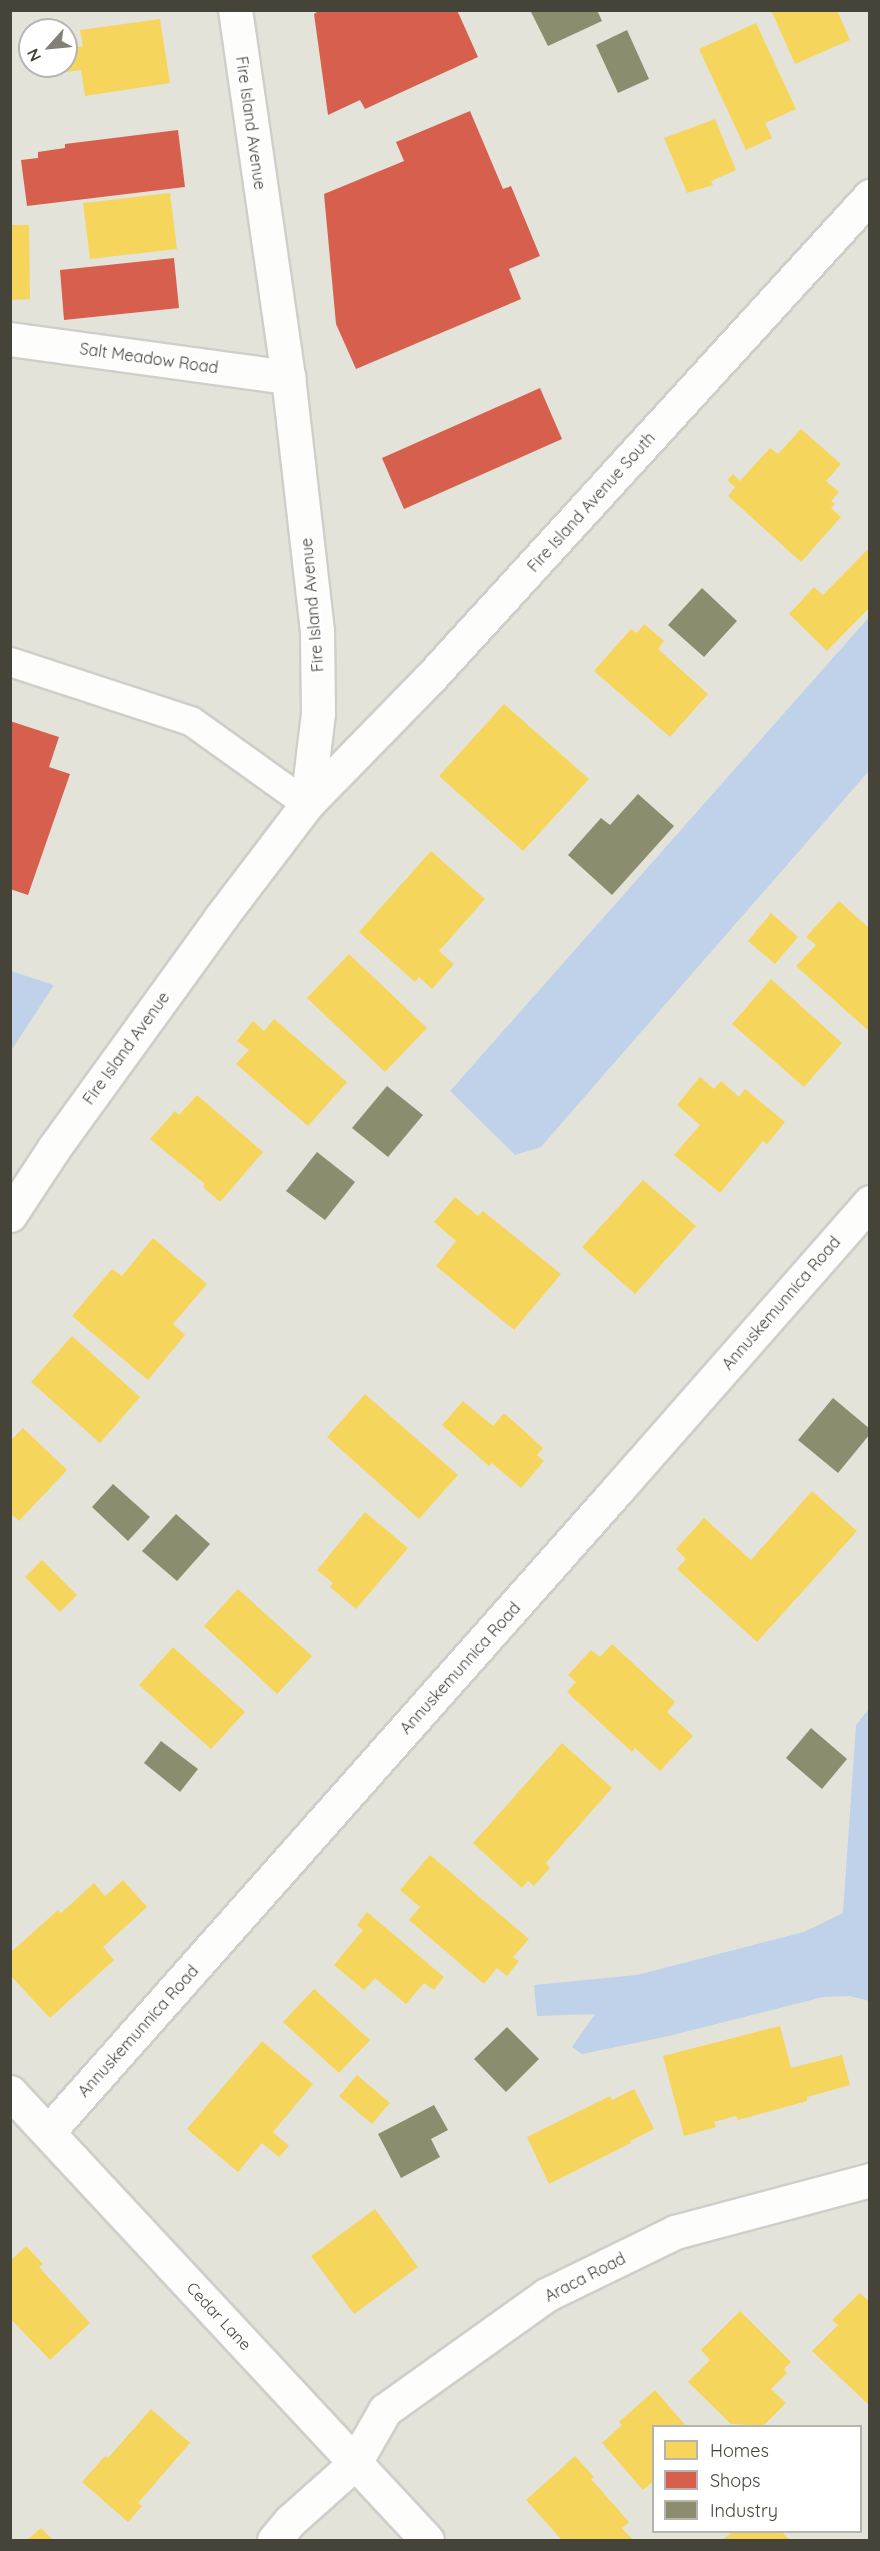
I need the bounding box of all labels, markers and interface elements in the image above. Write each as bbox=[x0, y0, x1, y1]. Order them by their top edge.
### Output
north arrow bbox=[18, 18, 78, 78]
text: N bbox=[22, 45, 45, 65]
street label: Fire Island Avenue bbox=[232, 55, 270, 191]
street label: Salt Meadow Road bbox=[79, 339, 219, 377]
street label: Fire Island Avenue South bbox=[523, 428, 659, 576]
street label: Fire Island Avenue bbox=[297, 537, 327, 673]
street label: Fire Island Avenue bbox=[79, 988, 173, 1108]
street label: Annuskemunnica Road bbox=[718, 1232, 844, 1374]
street label: Annuskemunnica Road bbox=[396, 1598, 524, 1738]
street label: Annuskemunnica Road bbox=[74, 1961, 202, 2101]
street label: Araca Road bbox=[541, 2248, 629, 2306]
street label: Cedar Lane bbox=[183, 2278, 255, 2354]
legend bbox=[652, 2425, 862, 2533]
text: Homes bbox=[710, 2439, 769, 2462]
text: Shops bbox=[710, 2469, 761, 2492]
text: Industry bbox=[710, 2499, 778, 2522]

